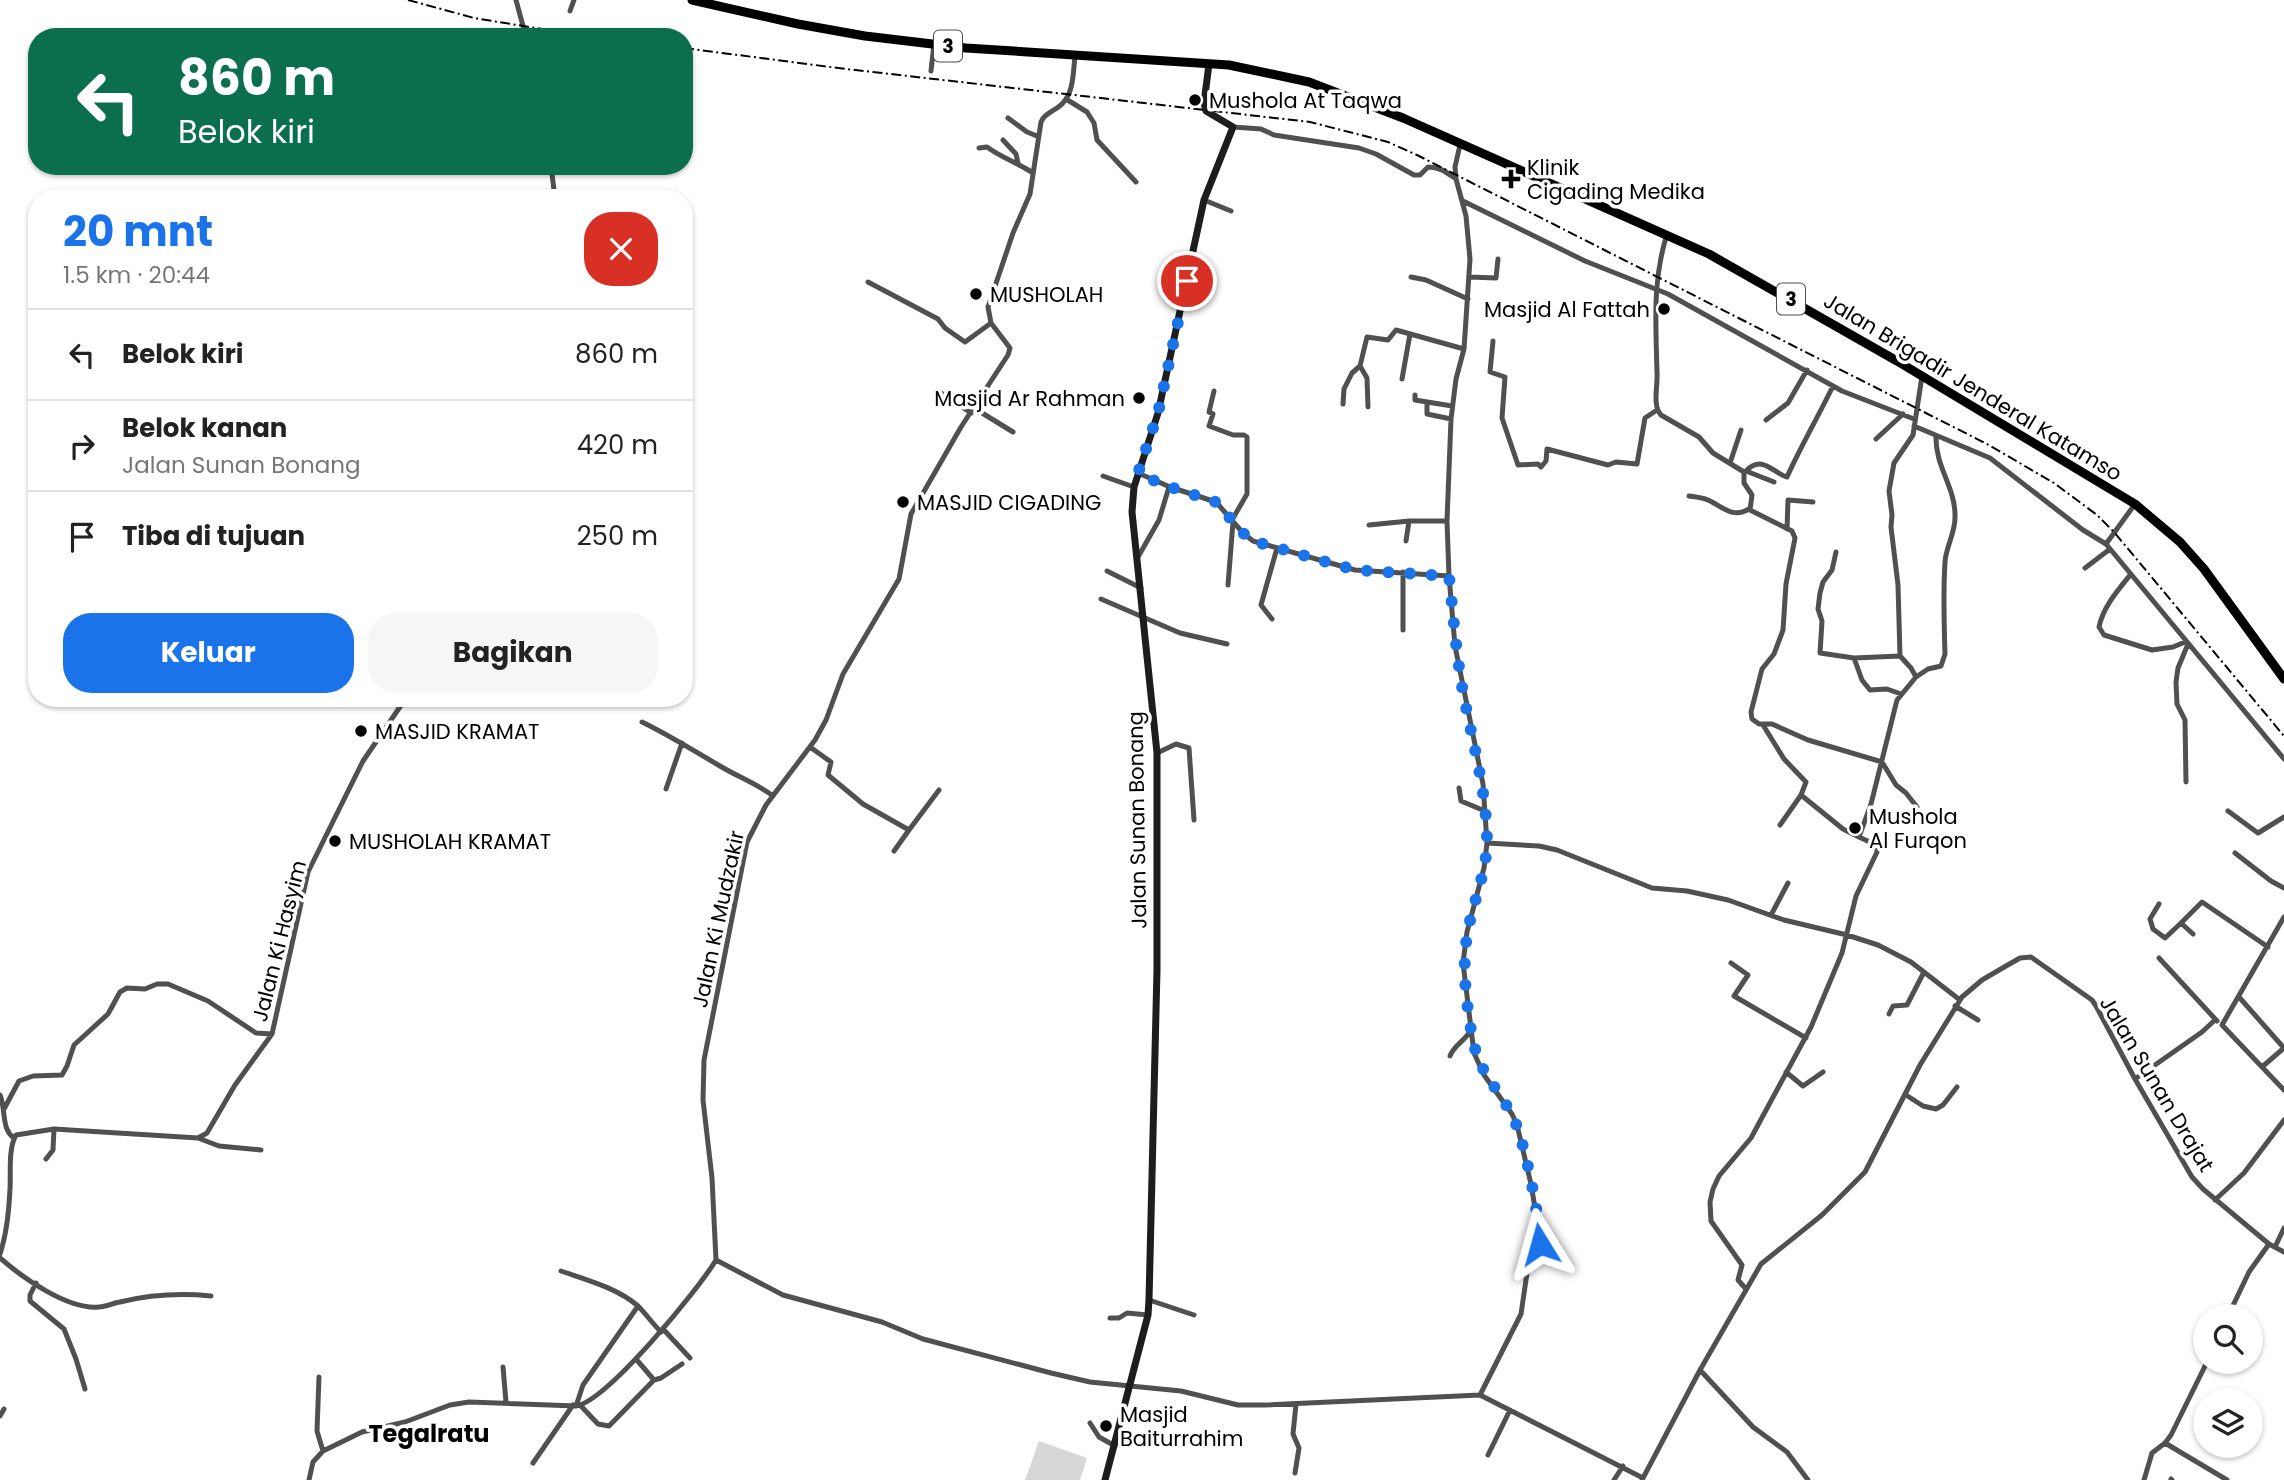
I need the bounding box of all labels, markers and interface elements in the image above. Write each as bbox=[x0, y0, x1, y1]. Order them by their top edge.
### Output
road number: 3 bbox=[934, 30, 962, 61]
text: 860 m bbox=[178, 44, 335, 112]
icon: left bbox=[63, 56, 154, 147]
place label: Mushola At Taqwa bbox=[1209, 86, 1402, 115]
marker: Mushola At Taqwa bbox=[1187, 92, 1203, 108]
text: Belok kiri bbox=[178, 109, 315, 154]
place label: Klinik Cigading Medika bbox=[1527, 153, 1705, 206]
marker: Klinik Cigading Medika bbox=[1501, 169, 1521, 189]
text: 20 mnt bbox=[63, 202, 213, 261]
button: close bbox=[584, 212, 658, 286]
pin bbox=[1157, 251, 1217, 311]
text: 1.5 km · 20:44 bbox=[63, 259, 210, 291]
icon: arrive bbox=[1168, 262, 1206, 300]
place label: MUSHOLAH bbox=[990, 280, 1103, 309]
road number: 3 bbox=[1777, 284, 1805, 314]
marker: MUSHOLAH bbox=[968, 286, 984, 302]
street label: Jalan Brigadir Jenderal Katamso bbox=[1819, 286, 2127, 488]
place label: Masjid Al Fattah bbox=[1484, 295, 1650, 324]
marker: Masjid Al Fattah bbox=[1656, 301, 1672, 317]
icon: left bbox=[63, 336, 101, 374]
text: Belok kiri bbox=[122, 336, 244, 372]
text: 860 m bbox=[575, 336, 658, 372]
place label: Masjid Ar Rahman bbox=[934, 384, 1125, 413]
marker: Masjid Ar Rahman bbox=[1131, 390, 1147, 406]
text: Belok kanan bbox=[122, 410, 287, 446]
icon: right bbox=[63, 427, 101, 465]
text: 420 m bbox=[577, 427, 658, 463]
text: Jalan Sunan Bonang bbox=[122, 449, 361, 481]
place label: MASJID CIGADING bbox=[917, 488, 1101, 517]
marker: MASJID CIGADING bbox=[895, 494, 911, 510]
icon: arrive bbox=[63, 518, 101, 556]
text: Tiba di tujuan bbox=[122, 518, 305, 554]
text: 250 m bbox=[577, 518, 658, 554]
button: Keluar bbox=[63, 613, 354, 693]
button: Bagikan bbox=[368, 613, 658, 693]
street label: Jalan Sunan Bonang bbox=[1121, 711, 1153, 929]
place label: MASJID KRAMAT bbox=[375, 717, 539, 746]
marker: MASJID KRAMAT bbox=[353, 723, 369, 739]
place label: Mushola Al Furqon bbox=[1869, 802, 1967, 855]
marker: Mushola Al Furqon bbox=[1847, 820, 1863, 836]
place label: MUSHOLAH KRAMAT bbox=[349, 827, 551, 856]
street label: Jalan Ki Mudzakir bbox=[685, 828, 751, 1010]
marker: MUSHOLAH KRAMAT bbox=[327, 833, 343, 849]
street label: Jalan Ki Hasyim bbox=[245, 857, 313, 1025]
street label: Jalan Sunan Drajat bbox=[2093, 991, 2221, 1177]
position arrow bbox=[1503, 1207, 1577, 1281]
map controls bbox=[2193, 1304, 2263, 1458]
button: search bbox=[2193, 1304, 2263, 1374]
button: layers bbox=[2193, 1388, 2263, 1458]
place label: Masjid Baiturrahim bbox=[1120, 1400, 1243, 1453]
district label: Tegalratu bbox=[368, 1417, 490, 1450]
marker: Masjid Baiturrahim bbox=[1098, 1418, 1114, 1434]

